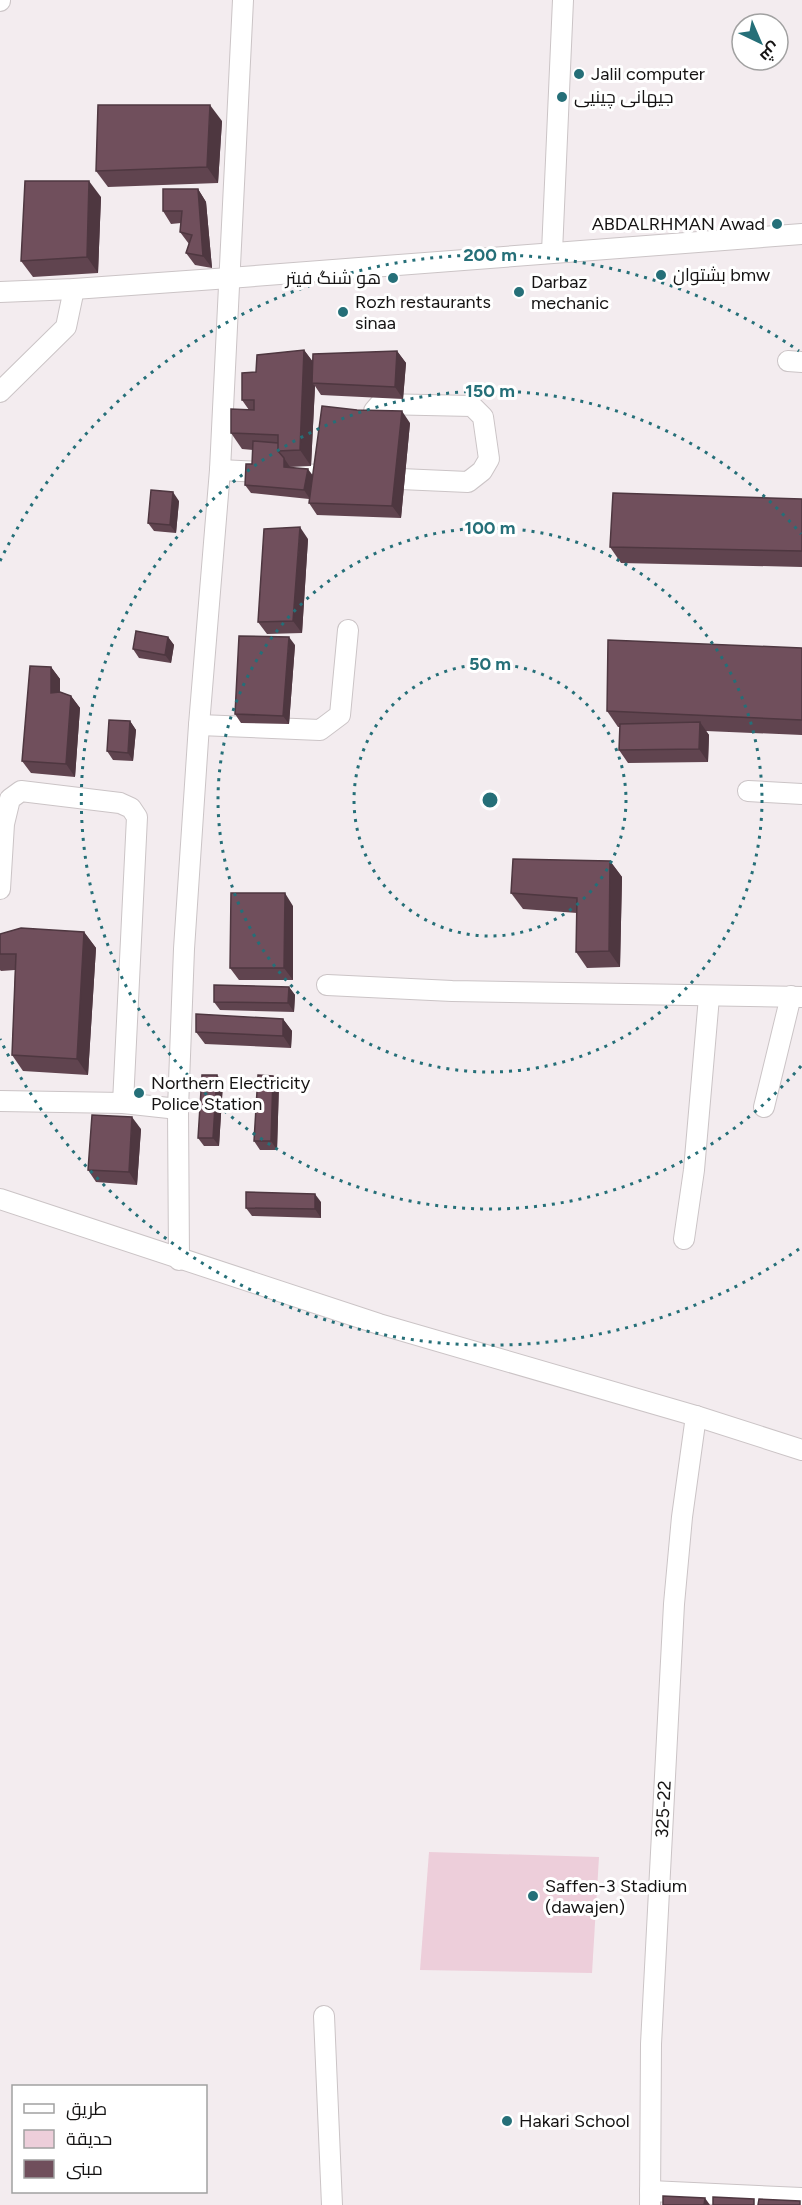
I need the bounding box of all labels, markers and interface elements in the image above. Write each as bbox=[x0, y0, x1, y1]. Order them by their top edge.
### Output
north arrow bbox=[730, 12, 790, 72]
text: ش bbox=[756, 38, 784, 66]
place label: Jalil computer bbox=[591, 63, 705, 85]
marker: Jalil computer bbox=[572, 67, 586, 81]
place label: جیهانی چینیی bbox=[574, 86, 673, 109]
marker: جیهانی چینیی bbox=[555, 90, 569, 104]
place label: ABDALRHMAN Awad bbox=[592, 213, 765, 235]
marker: ABDALRHMAN Awad bbox=[770, 217, 784, 231]
text: 200 m bbox=[463, 244, 517, 266]
place label: بشتوان bmw bbox=[673, 264, 770, 286]
place label: هو شنگ فيتر bbox=[285, 267, 381, 289]
marker: بشتوان bmw bbox=[654, 268, 668, 282]
marker: هو شنگ فيتر bbox=[386, 271, 400, 285]
place label: Darbaz mechanic bbox=[531, 271, 609, 314]
marker: Darbaz mechanic bbox=[512, 285, 526, 299]
place label: Rozh restaurants sinaa bbox=[355, 291, 491, 334]
marker: Rozh restaurants sinaa bbox=[336, 305, 350, 319]
text: 150 m bbox=[465, 380, 515, 402]
text: 100 m bbox=[465, 517, 515, 539]
text: 50 m bbox=[469, 653, 511, 675]
centre of rings bbox=[480, 790, 500, 810]
place label: Northern Electricity Police Station bbox=[151, 1072, 311, 1115]
marker: Northern Electricity Police Station bbox=[132, 1086, 146, 1100]
street label: 325-22 bbox=[651, 1780, 676, 1839]
place label: Saffen-3 Stadium (dawajen) bbox=[545, 1875, 687, 1918]
marker: Saffen-3 Stadium (dawajen) bbox=[526, 1889, 540, 1903]
legend bbox=[12, 2085, 207, 2193]
text: طريق bbox=[66, 2098, 107, 2121]
place label: Hakari School bbox=[519, 2110, 630, 2132]
marker: Hakari School bbox=[500, 2114, 514, 2128]
text: حديقة bbox=[66, 2128, 112, 2150]
text: مبنى bbox=[66, 2158, 103, 2180]

